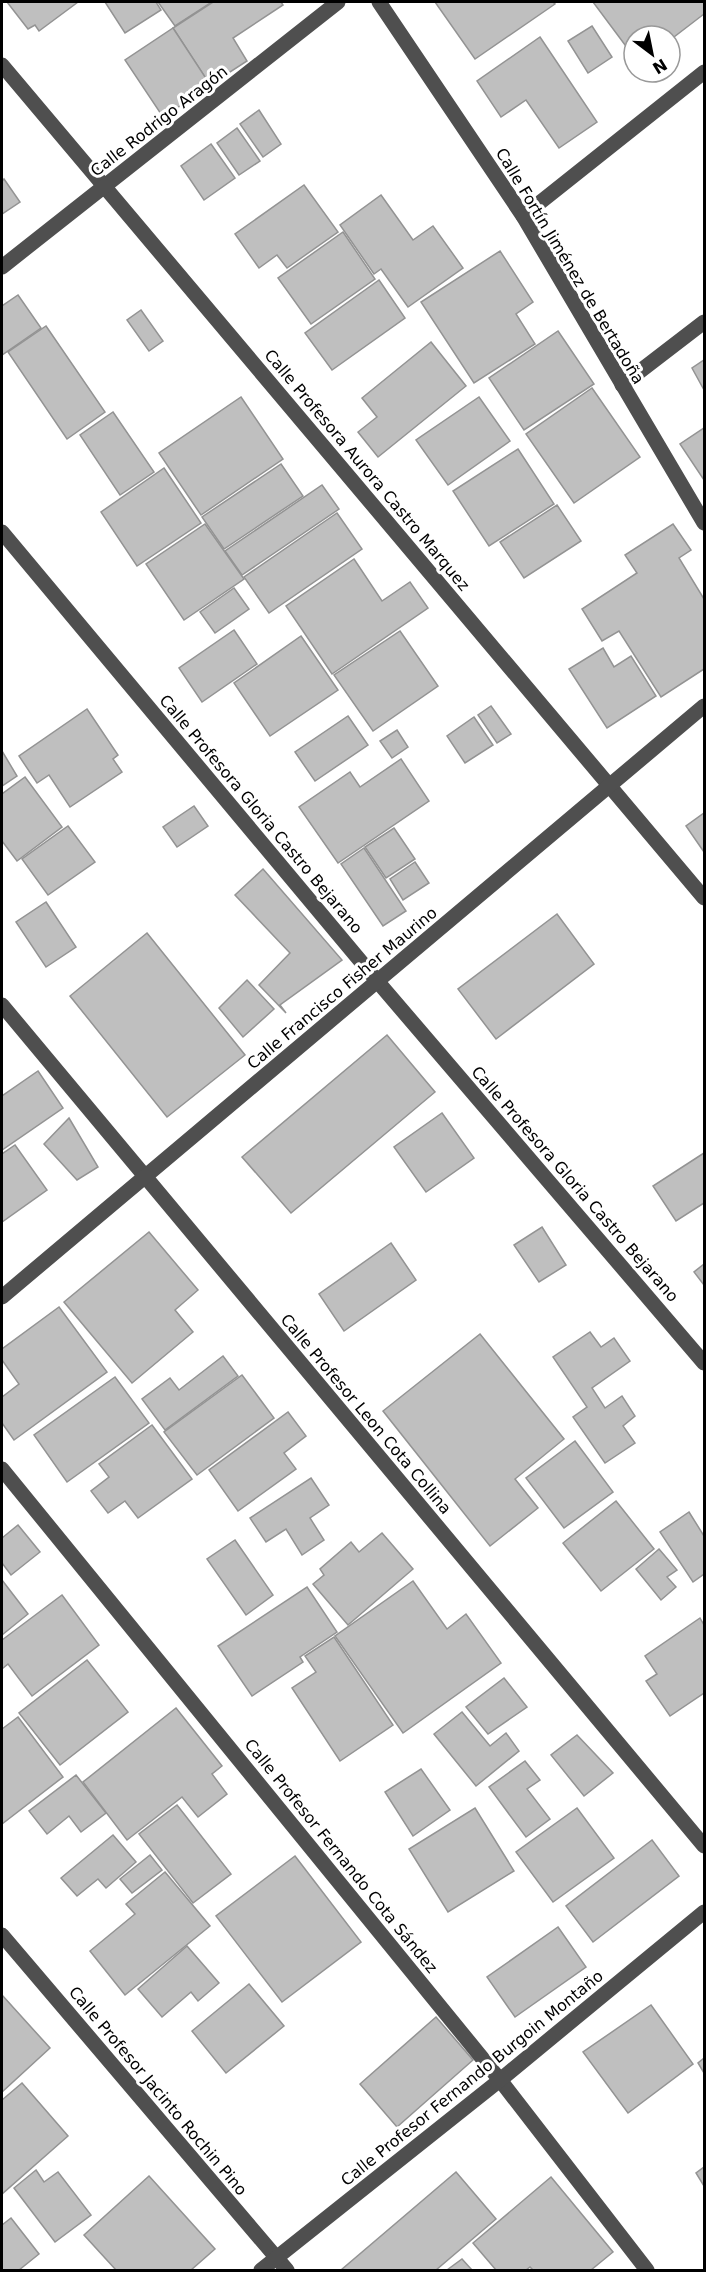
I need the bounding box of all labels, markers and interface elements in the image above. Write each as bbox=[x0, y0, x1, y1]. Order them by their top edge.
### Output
north arrow bbox=[622, 24, 682, 84]
text: N bbox=[649, 55, 670, 78]
street label: Calle Rodrigo Aragón bbox=[87, 62, 231, 180]
street label: Calle Fortín Jiménez de Bertadoña bbox=[492, 144, 648, 388]
street label: Calle Profesora Aurora Castro Marquez bbox=[260, 346, 474, 594]
street label: Calle Profesora Gloria Castro Bejarano bbox=[155, 691, 367, 937]
street label: Calle Francisco Fisher Maurino bbox=[243, 903, 441, 1073]
street label: Calle Profesora Gloria Castro Bejarano bbox=[467, 1062, 683, 1306]
street label: Calle Profesor Leon Cota Collina bbox=[277, 1310, 455, 1518]
street label: Calle Profesor Fernando Cota Sández bbox=[241, 1735, 441, 1977]
street label: Calle Profesor Fernando Burgoin Montaño bbox=[337, 1966, 607, 2190]
street label: Calle Profesor Jacinto Rochin Pino bbox=[65, 1983, 251, 2199]

